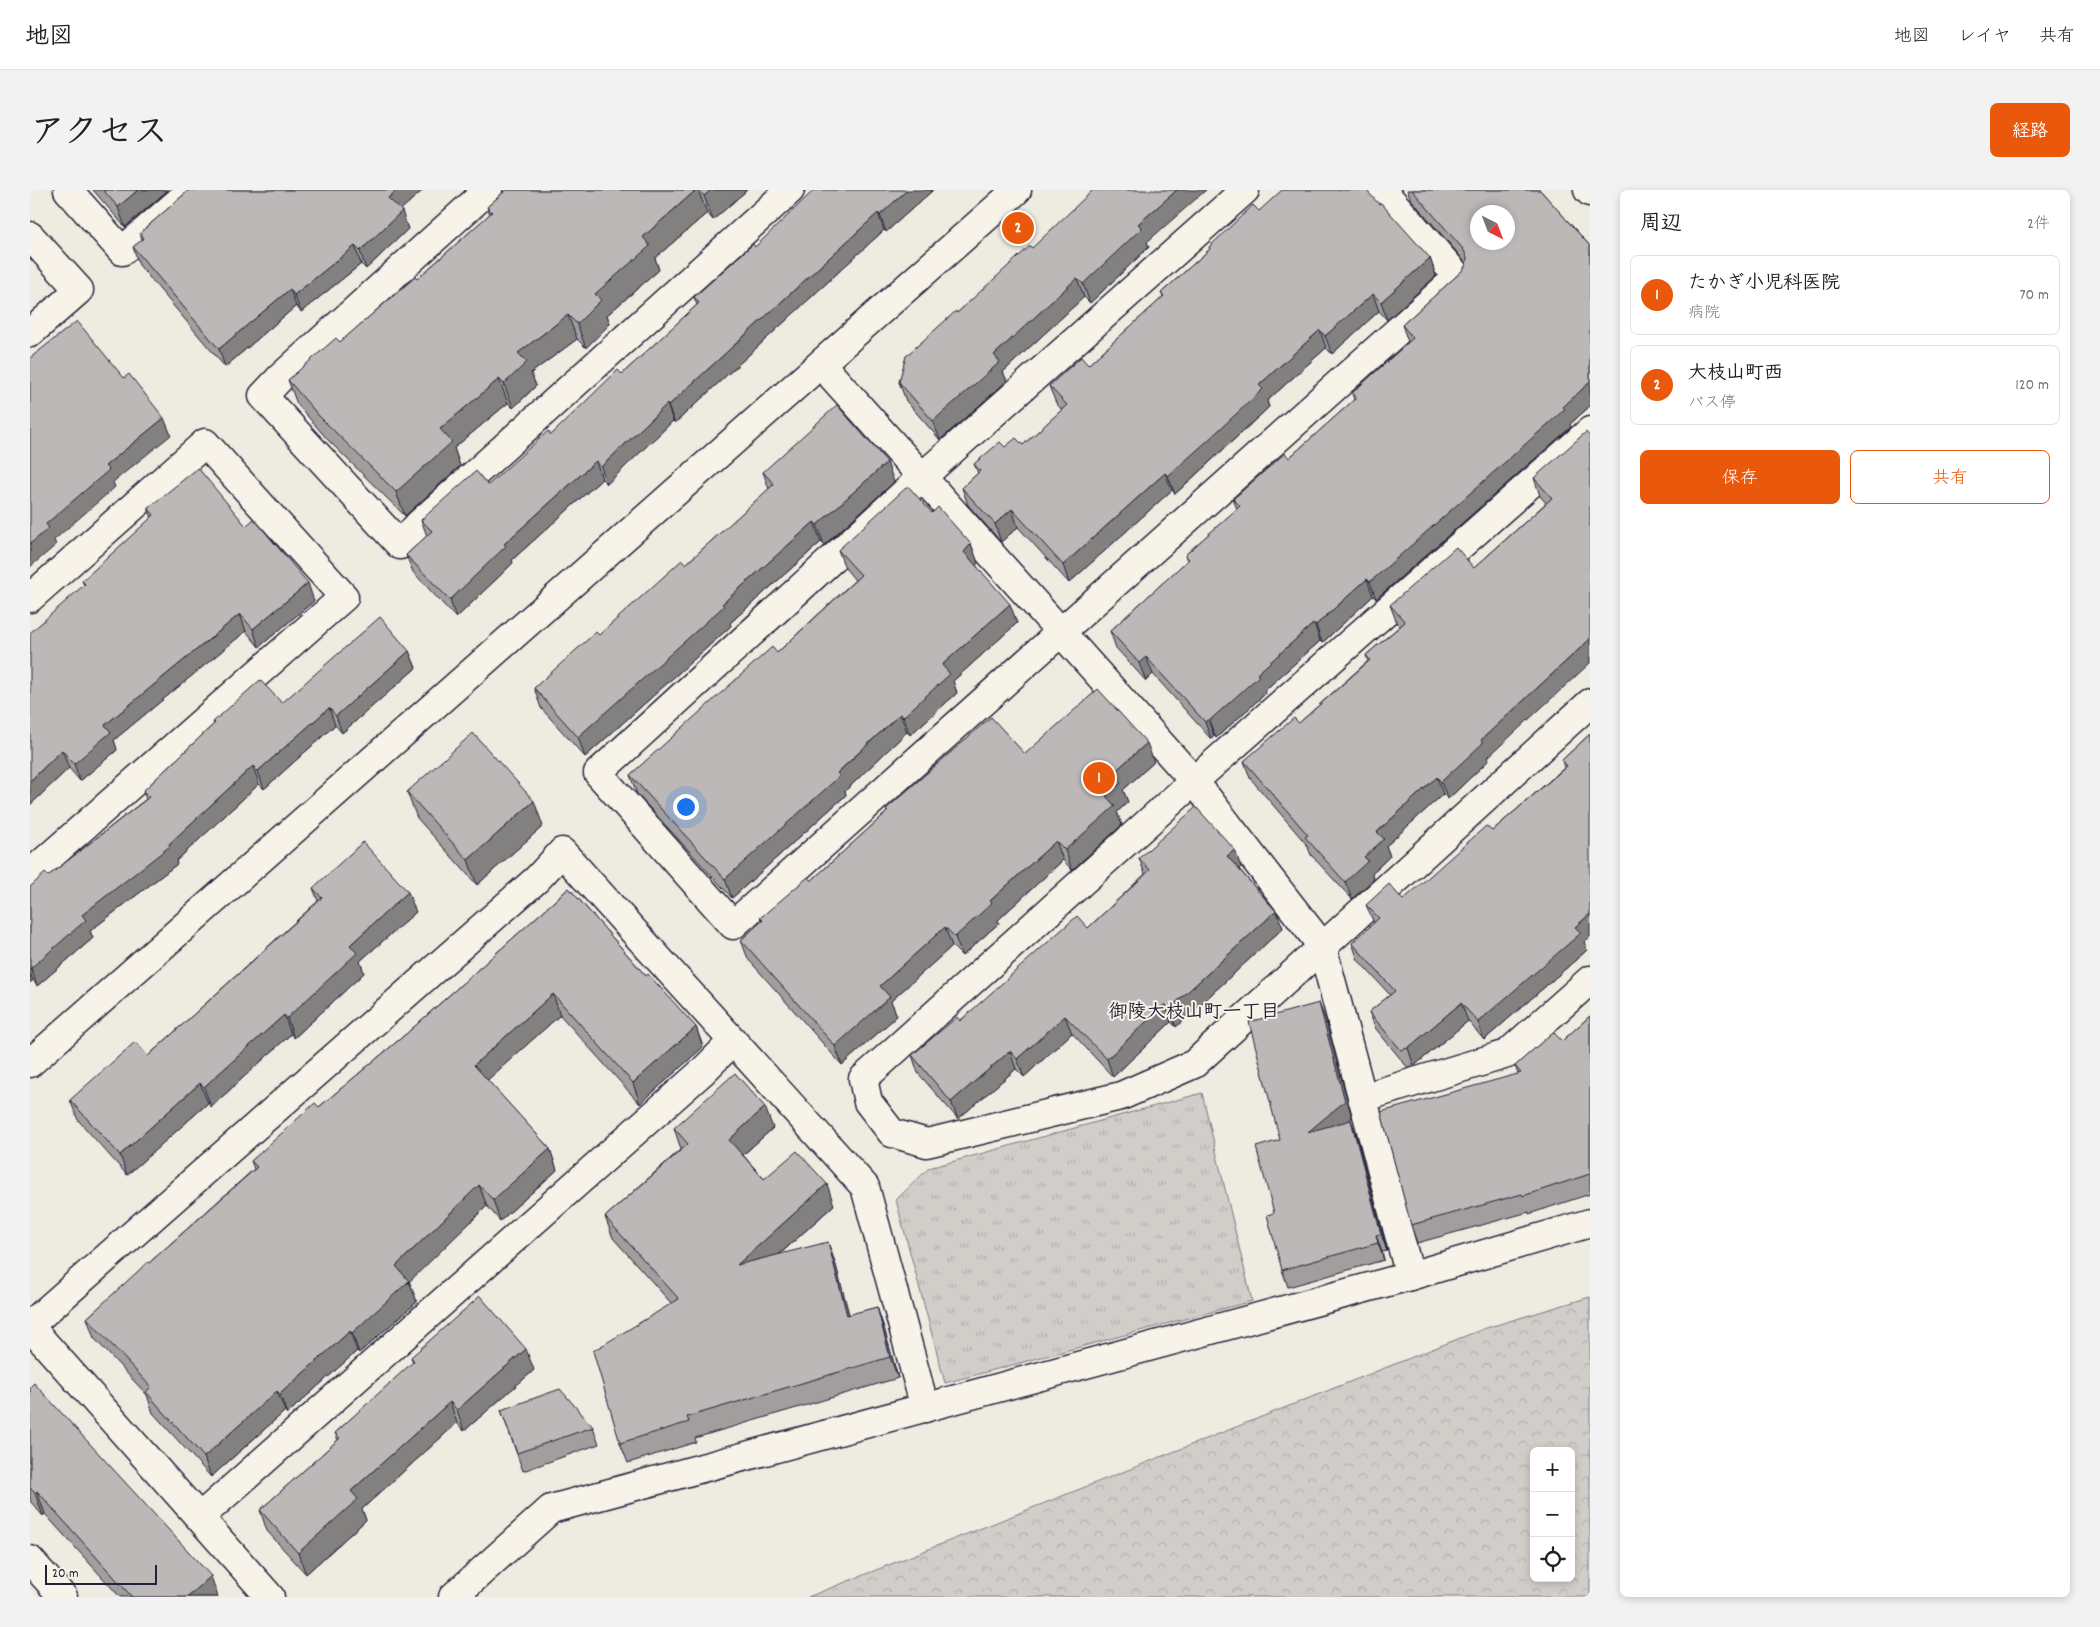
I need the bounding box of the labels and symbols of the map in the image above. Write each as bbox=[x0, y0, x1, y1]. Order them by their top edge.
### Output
north arrow bbox=[1470, 205, 1515, 250]
pin: 2 bbox=[1002, 209, 1034, 247]
pin: 1 bbox=[1083, 759, 1115, 797]
your location bbox=[673, 794, 699, 820]
district label: 御陵大枝山町一丁目 bbox=[1108, 1000, 1280, 1027]
scale bar bbox=[45, 1562, 158, 1585]

